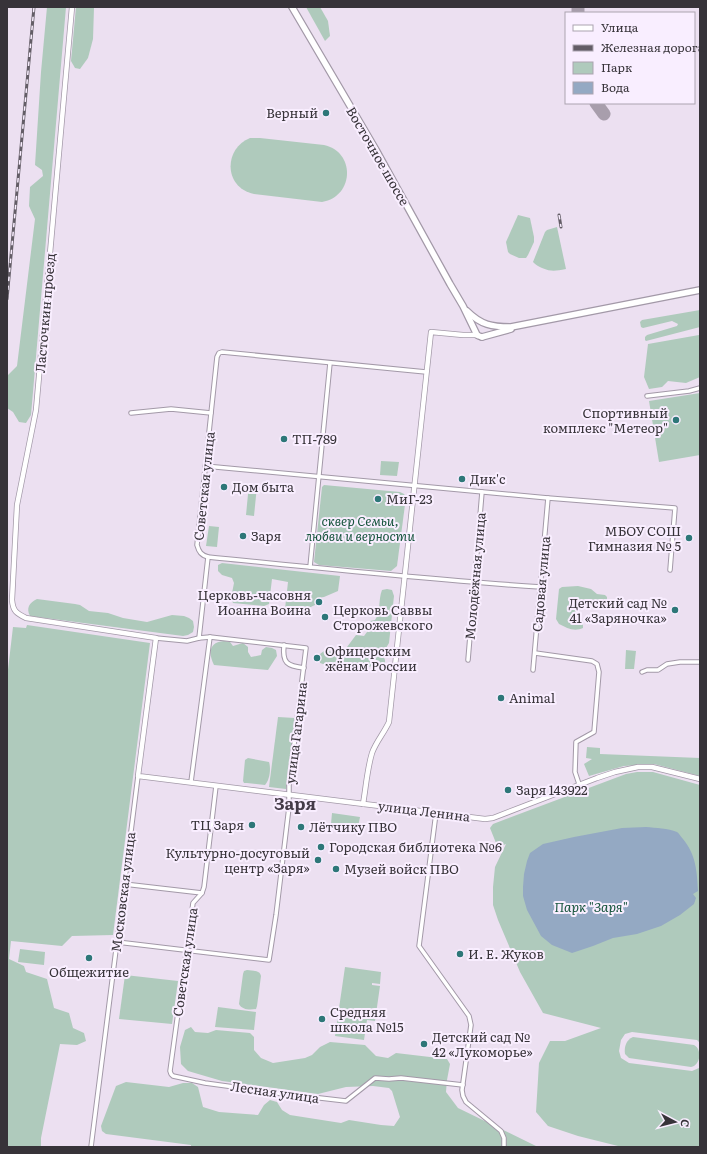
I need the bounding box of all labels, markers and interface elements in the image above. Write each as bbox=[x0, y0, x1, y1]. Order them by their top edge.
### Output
legend bbox=[565, 12, 695, 104]
text: Улица bbox=[601, 18, 639, 36]
text: Железная дорога bbox=[601, 38, 705, 56]
text: Парк bbox=[601, 58, 632, 76]
text: Вода bbox=[601, 78, 630, 96]
place label: Верный bbox=[266, 103, 318, 122]
street label: Восточное шоссе bbox=[342, 103, 415, 209]
marker: Верный bbox=[321, 108, 331, 118]
street label: Ласточкин проезд bbox=[30, 252, 59, 374]
place label: Спортивный комплекс "Метеор" bbox=[543, 403, 668, 437]
marker: Спортивный комплекс "Метеор" bbox=[671, 415, 681, 425]
place label: ТП-789 bbox=[292, 429, 337, 448]
street label: Советская улица bbox=[188, 430, 219, 541]
marker: ТП-789 bbox=[279, 434, 289, 444]
place label: Дик'с bbox=[470, 469, 506, 488]
marker: Дик'с bbox=[457, 474, 467, 484]
place label: Дом быта bbox=[232, 477, 294, 496]
marker: Дом быта bbox=[219, 482, 229, 492]
place label: МиГ-23 bbox=[386, 489, 433, 508]
marker: МиГ-23 bbox=[373, 494, 383, 504]
park label: сквер Семьи, любви и верности bbox=[305, 511, 415, 545]
street label: Молодёжная улица bbox=[459, 511, 490, 641]
place label: МБОУ СОШ Гимназия № 5 bbox=[588, 521, 681, 555]
place label: Заря bbox=[251, 526, 281, 545]
marker: Заря bbox=[238, 531, 248, 541]
marker: МБОУ СОШ Гимназия № 5 bbox=[684, 533, 694, 543]
street label: Садовая улица bbox=[527, 535, 554, 633]
place label: Церковь-часовня Иоанна Воина bbox=[198, 585, 311, 619]
place label: Детский сад № 41 «Заряночка» bbox=[569, 593, 667, 627]
marker: Церковь-часовня Иоанна Воина bbox=[314, 597, 324, 607]
place label: Церковь Саввы Сторожевского bbox=[333, 600, 433, 634]
marker: Детский сад № 41 «Заряночка» bbox=[670, 605, 680, 615]
marker: Церковь Саввы Сторожевского bbox=[320, 612, 330, 622]
place label: Офицерским жёнам России bbox=[325, 641, 417, 675]
marker: Офицерским жёнам России bbox=[312, 653, 322, 663]
street label: улица Гагарина bbox=[280, 681, 311, 785]
place label: Animal bbox=[509, 688, 556, 707]
marker: Animal bbox=[496, 693, 506, 703]
place label: Заря 143922 bbox=[516, 780, 588, 799]
marker: Заря 143922 bbox=[503, 785, 513, 795]
district label: Заря bbox=[274, 790, 316, 815]
street label: улица Ленина bbox=[377, 795, 471, 826]
place label: ТЦ Заря bbox=[190, 815, 244, 834]
place label: Лётчику ПВО bbox=[309, 817, 397, 836]
marker: ТЦ Заря bbox=[247, 820, 257, 830]
marker: Лётчику ПВО bbox=[296, 822, 306, 832]
street label: Московская улица bbox=[106, 831, 139, 953]
place label: Городская библиотека №6 bbox=[329, 837, 502, 856]
marker: Городская библиотека №6 bbox=[316, 842, 326, 852]
place label: Культурно-досуговый центр «Заря» bbox=[165, 843, 310, 877]
marker: Культурно-досуговый центр «Заря» bbox=[313, 855, 323, 865]
place label: Музей войск ПВО bbox=[344, 859, 459, 878]
marker: Музей войск ПВО bbox=[331, 864, 341, 874]
park label: Парк "Заря" bbox=[554, 897, 628, 916]
street label: Советская улица bbox=[167, 906, 202, 1018]
place label: И. Е. Жуков bbox=[468, 944, 544, 963]
marker: И. Е. Жуков bbox=[455, 949, 465, 959]
marker: Общежитие bbox=[84, 953, 94, 963]
place label: Общежитие bbox=[49, 962, 129, 981]
place label: Средняя школа №15 bbox=[330, 1002, 404, 1036]
marker: Средняя школа №15 bbox=[317, 1014, 327, 1024]
place label: Детский сад № 42 «Лукоморье» bbox=[432, 1027, 533, 1061]
marker: Детский сад № 42 «Лукоморье» bbox=[419, 1039, 429, 1049]
street label: Лесная улица bbox=[230, 1076, 321, 1107]
north arrow bbox=[655, 1102, 695, 1142]
text: С bbox=[677, 1118, 694, 1128]

